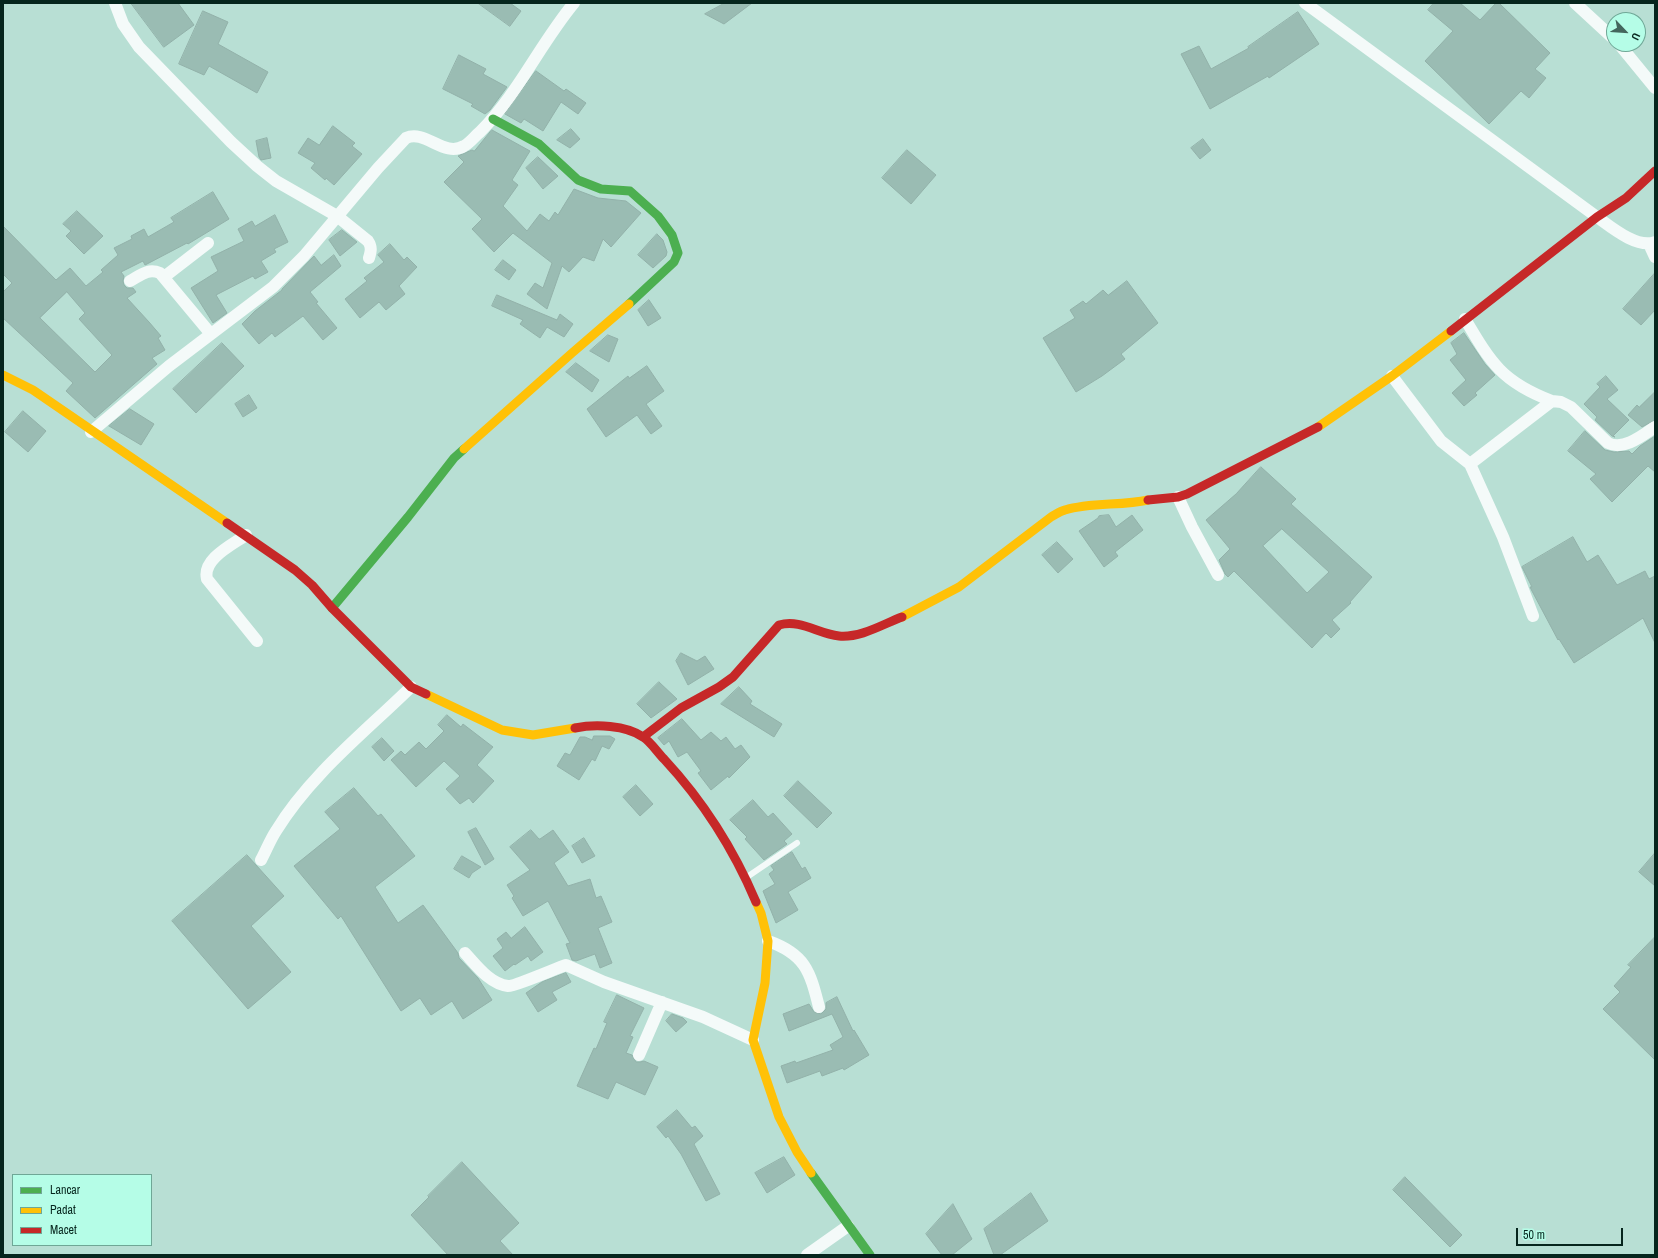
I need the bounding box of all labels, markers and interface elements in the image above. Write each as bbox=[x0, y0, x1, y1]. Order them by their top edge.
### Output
north arrow bbox=[1606, 12, 1646, 52]
text: U bbox=[1628, 31, 1644, 43]
legend bbox=[12, 1174, 152, 1246]
text: Lancar bbox=[50, 1182, 80, 1198]
text: Padat bbox=[50, 1202, 76, 1218]
scale bar bbox=[1518, 1220, 1625, 1246]
text: Macet bbox=[50, 1222, 77, 1238]
text: 50 m bbox=[1523, 1227, 1545, 1243]

